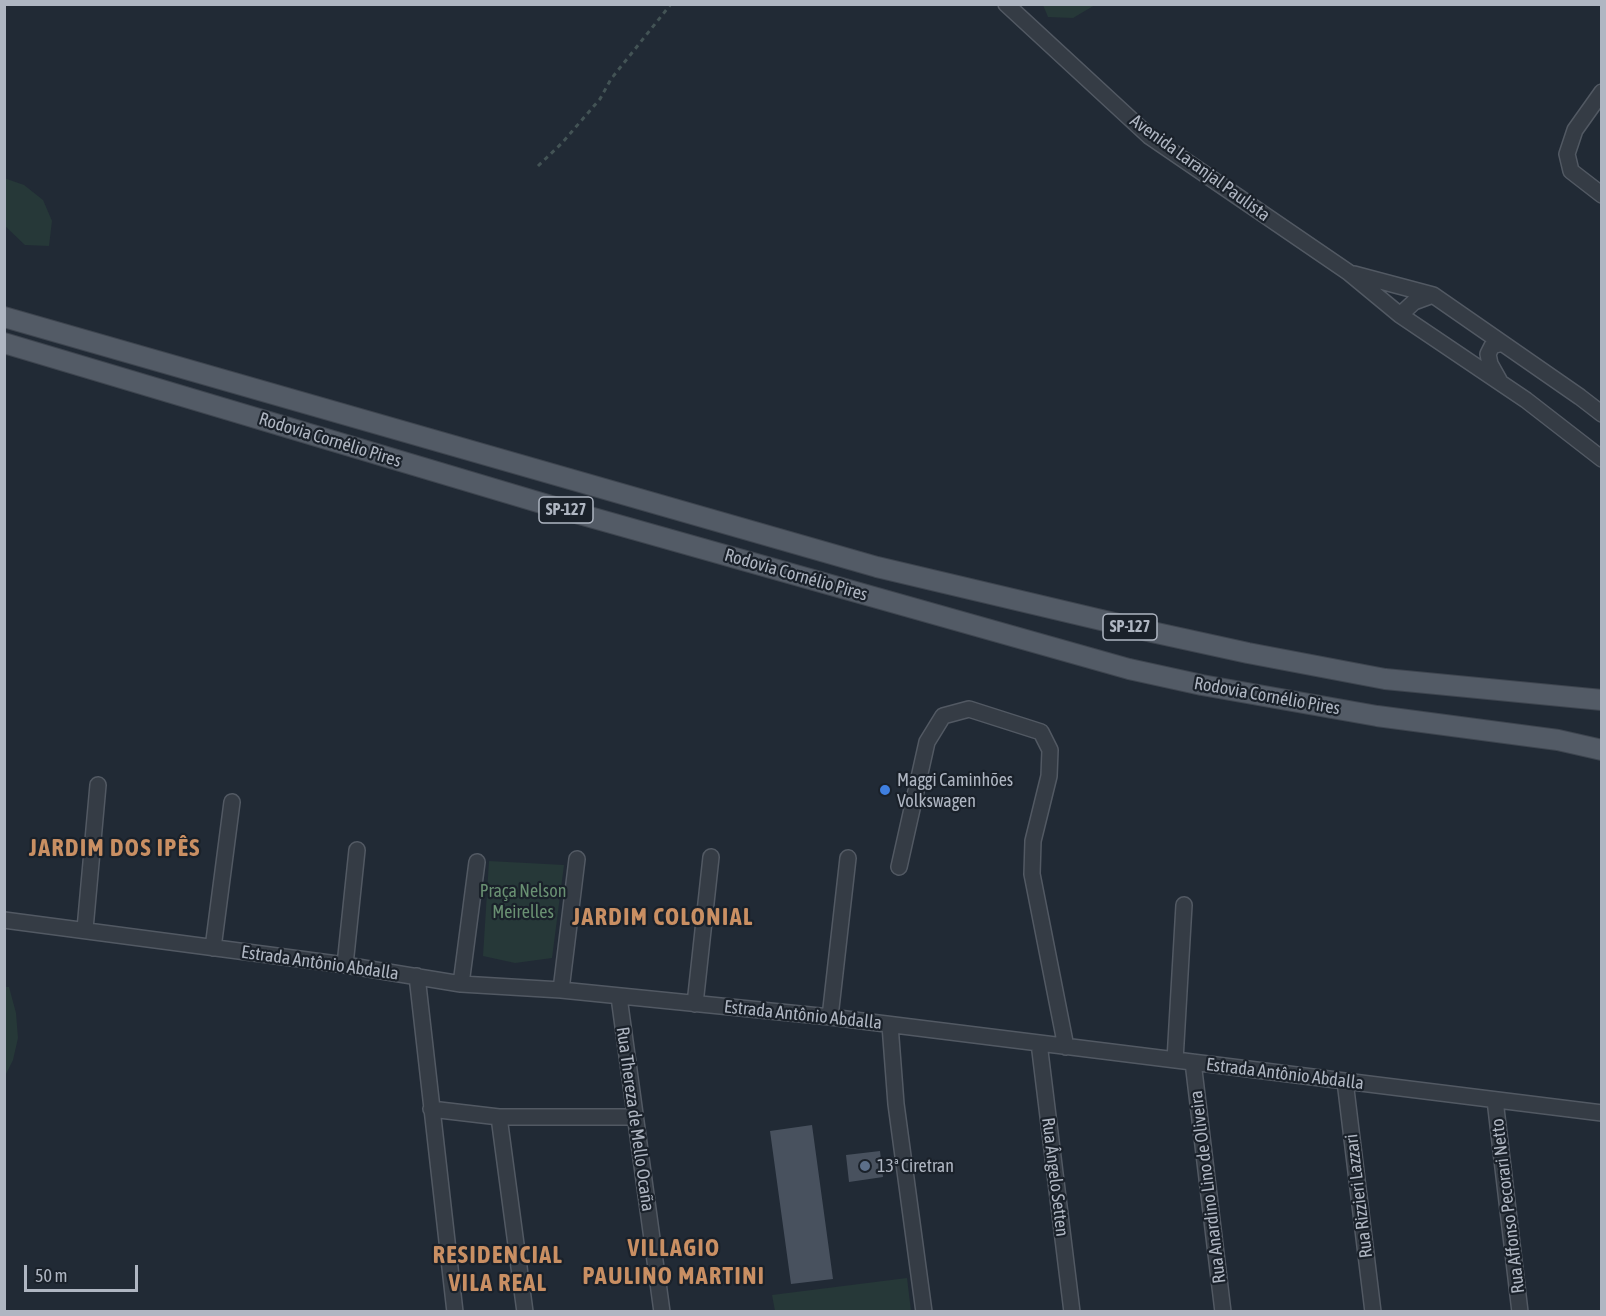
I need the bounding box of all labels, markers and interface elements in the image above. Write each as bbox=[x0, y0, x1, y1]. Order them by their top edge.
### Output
street label: Avenida Laranjal Paulista bbox=[1126, 110, 1274, 226]
street label: Rodovia Cornélio Pires bbox=[256, 408, 404, 472]
road number: SP-127 bbox=[539, 497, 593, 523]
street label: Rodovia Cornélio Pires bbox=[722, 544, 870, 606]
road number: SP-127 bbox=[1103, 614, 1157, 640]
street label: Rodovia Cornélio Pires bbox=[1192, 673, 1342, 719]
place label: Maggi Caminhões Volkswagen bbox=[897, 769, 1013, 812]
marker: Maggi Caminhões Volkswagen bbox=[878, 783, 892, 797]
district label: JARDIM DOS IPÊS bbox=[29, 834, 201, 862]
park label: Praça Nelson Meirelles bbox=[480, 880, 566, 922]
district label: JARDIM COLONIAL bbox=[572, 903, 754, 931]
street label: Estrada Antônio Abdalla bbox=[240, 941, 400, 985]
street label: Estrada Antônio Abdalla bbox=[723, 996, 883, 1034]
street label: Rua Thereza de Mello Ocaña bbox=[611, 1025, 659, 1213]
street label: Estrada Antônio Abdalla bbox=[1205, 1054, 1365, 1094]
street label: Rua Anardino Lino de Oliveira bbox=[1185, 1089, 1231, 1285]
street label: Rua Ângelo Setten bbox=[1037, 1116, 1073, 1238]
street label: Rua Affonso Pecorari Netto bbox=[1487, 1117, 1529, 1295]
street label: Rua Rizzieri Lazzari bbox=[1341, 1133, 1377, 1259]
place label: 13ª Ciretran bbox=[877, 1155, 954, 1177]
marker: 13ª Ciretran bbox=[858, 1159, 872, 1173]
district label: VILLAGIO PAULINO MARTINI bbox=[583, 1234, 765, 1290]
district label: RESIDENCIAL VILA REAL bbox=[433, 1241, 563, 1297]
scale bar bbox=[27, 1253, 141, 1291]
text: 50 m bbox=[35, 1265, 67, 1286]

